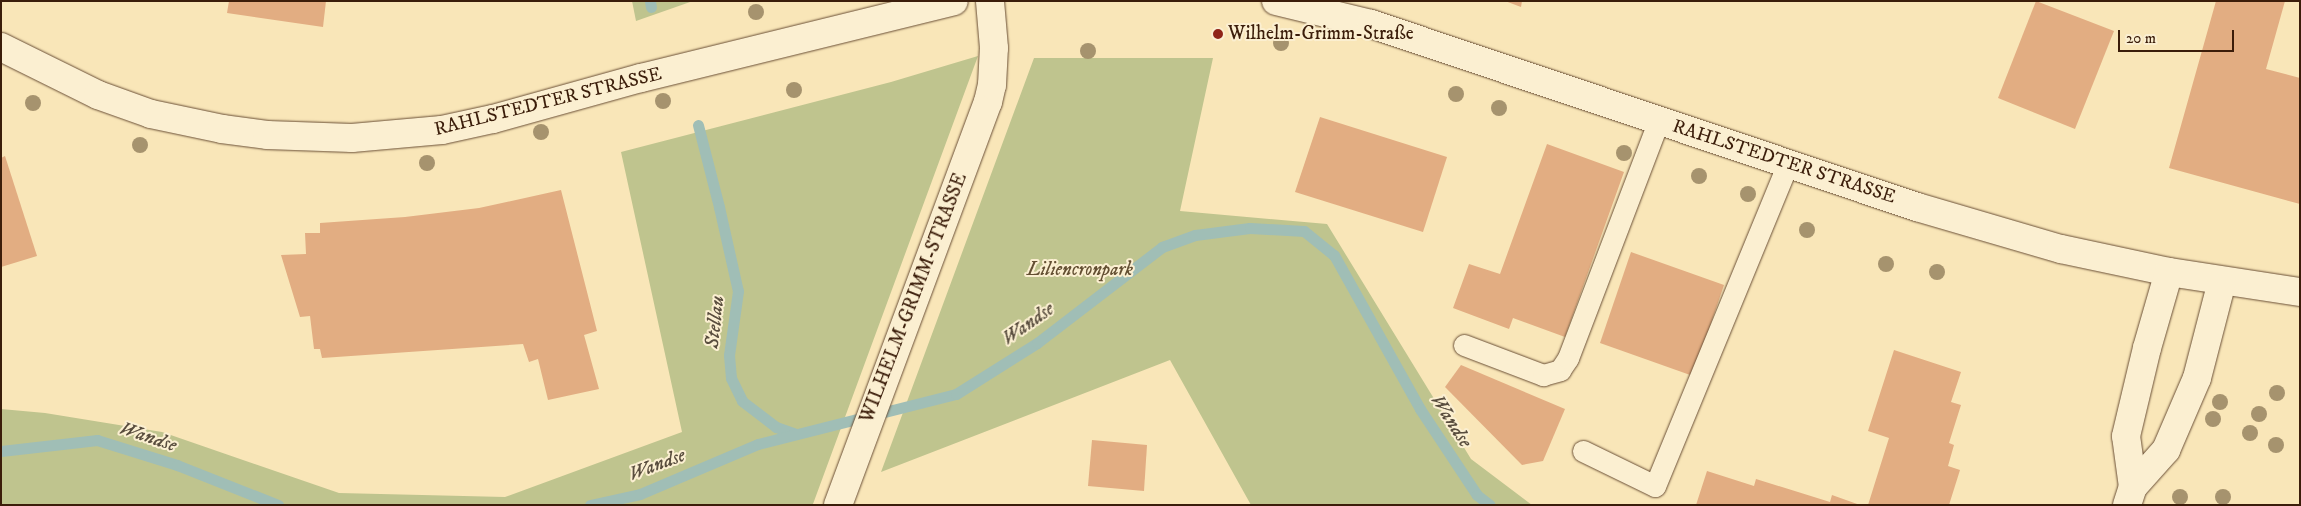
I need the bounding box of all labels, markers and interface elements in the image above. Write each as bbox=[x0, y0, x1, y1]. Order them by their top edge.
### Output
scale bar bbox=[2121, 20, 2237, 52]
place label: Wilhelm-Grimm-Straße bbox=[1228, 23, 1414, 45]
marker: Wilhelm-Grimm-Straße bbox=[1212, 28, 1224, 40]
text: 20 m bbox=[2126, 29, 2156, 48]
street label: RAHLSTEDTER STRASSE bbox=[432, 63, 664, 141]
street label: RAHLSTEDTER STRASSE bbox=[1669, 115, 1899, 209]
street label: WILHELM-GRIMM-STRASSE bbox=[856, 170, 972, 426]
park label: Liliencronpark bbox=[1027, 259, 1133, 281]
water label: Stellau bbox=[700, 294, 730, 350]
water label: Wandse bbox=[997, 297, 1059, 351]
water label: Wandse bbox=[1425, 390, 1477, 452]
water label: Wandse bbox=[116, 416, 180, 458]
water label: Wandse bbox=[625, 443, 689, 487]

